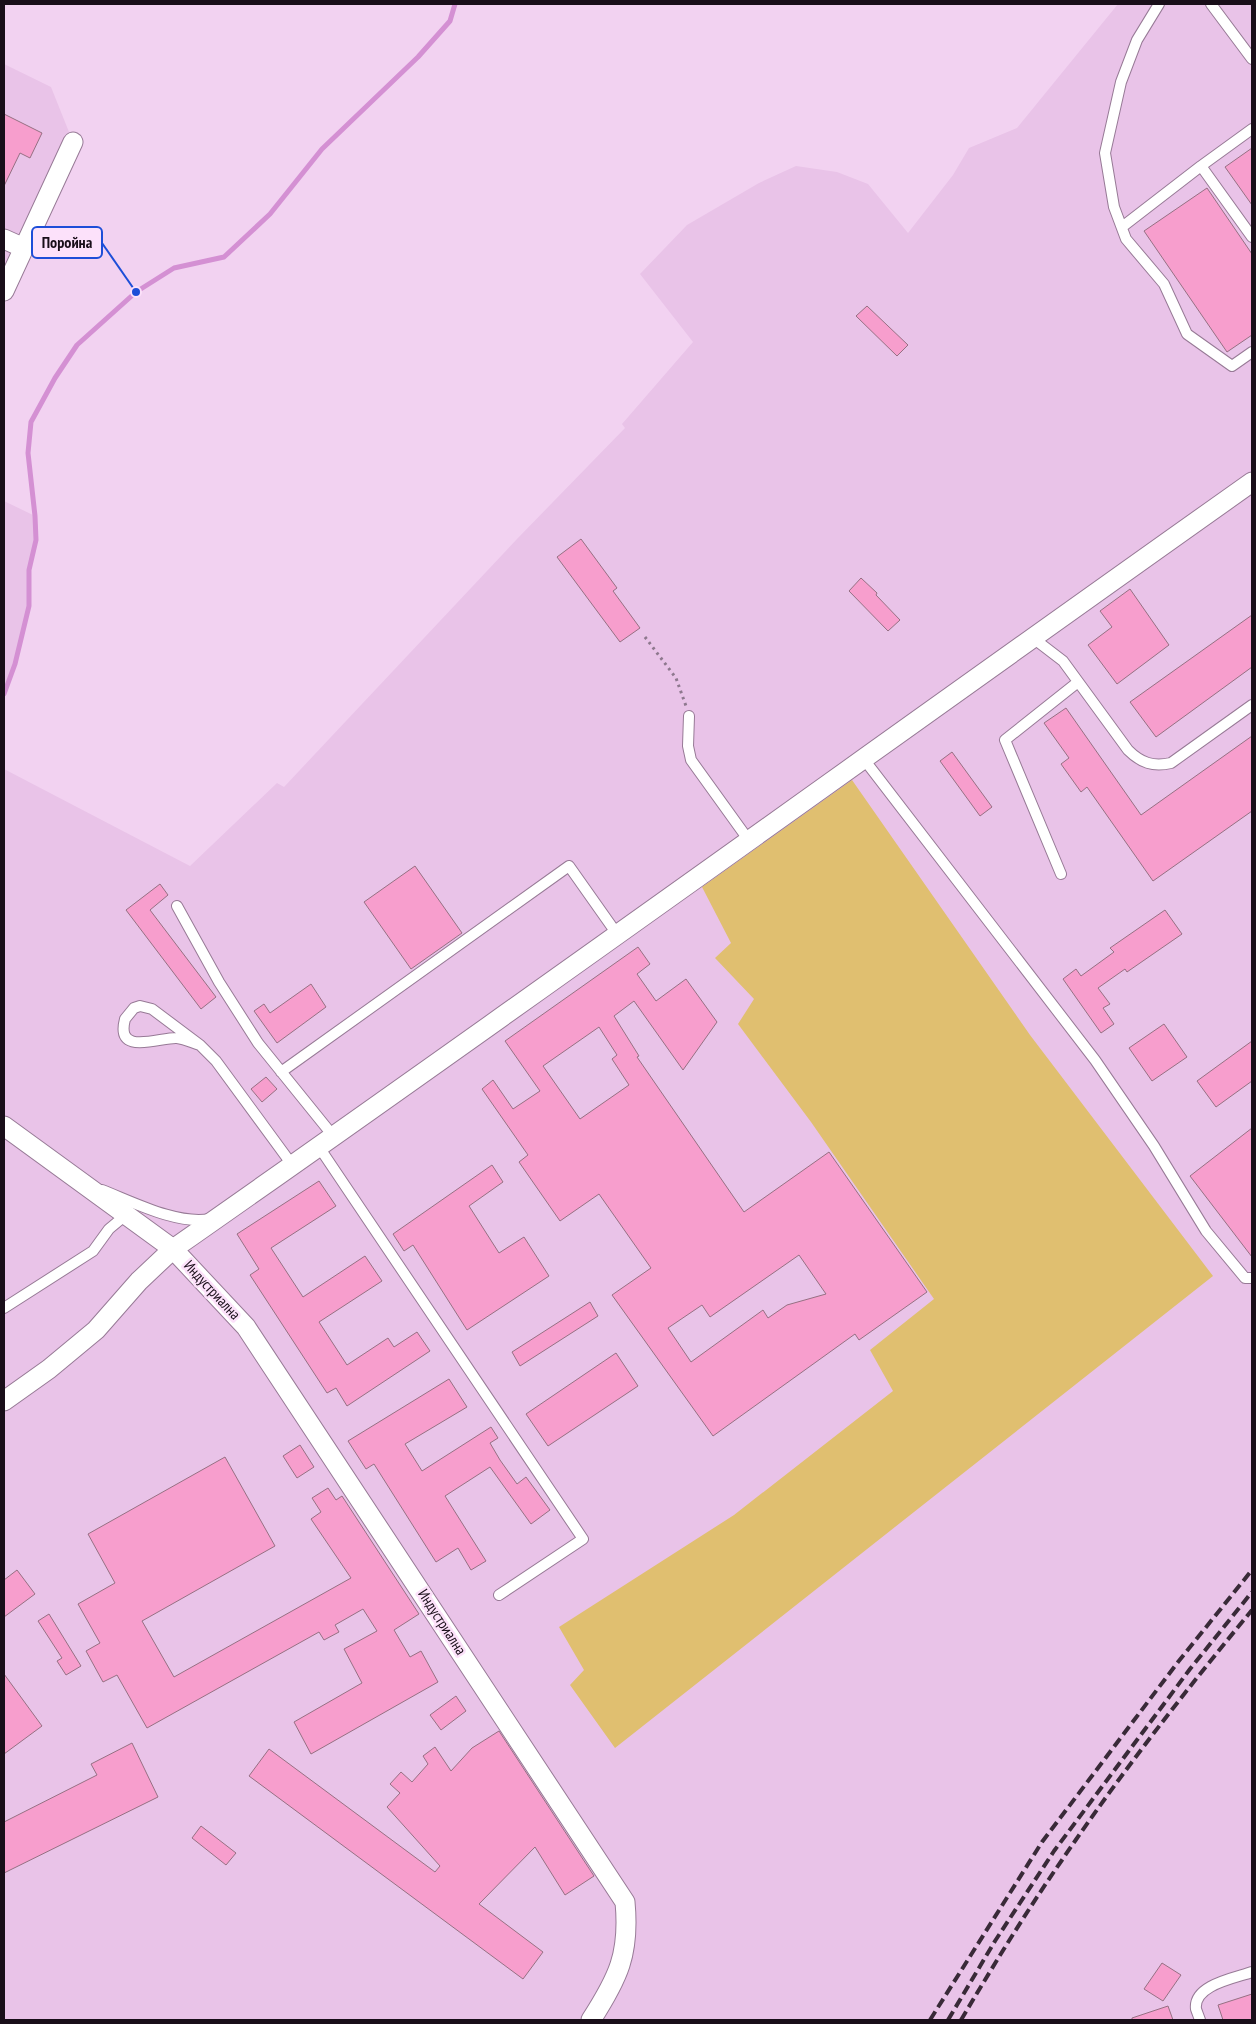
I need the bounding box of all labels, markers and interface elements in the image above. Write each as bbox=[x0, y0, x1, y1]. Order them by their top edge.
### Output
callout: Поройна bbox=[32, 227, 102, 258]
text: Поройна bbox=[42, 232, 93, 252]
street label: Индустриална bbox=[180, 1256, 245, 1323]
street label: Индустриална bbox=[414, 1585, 471, 1658]

